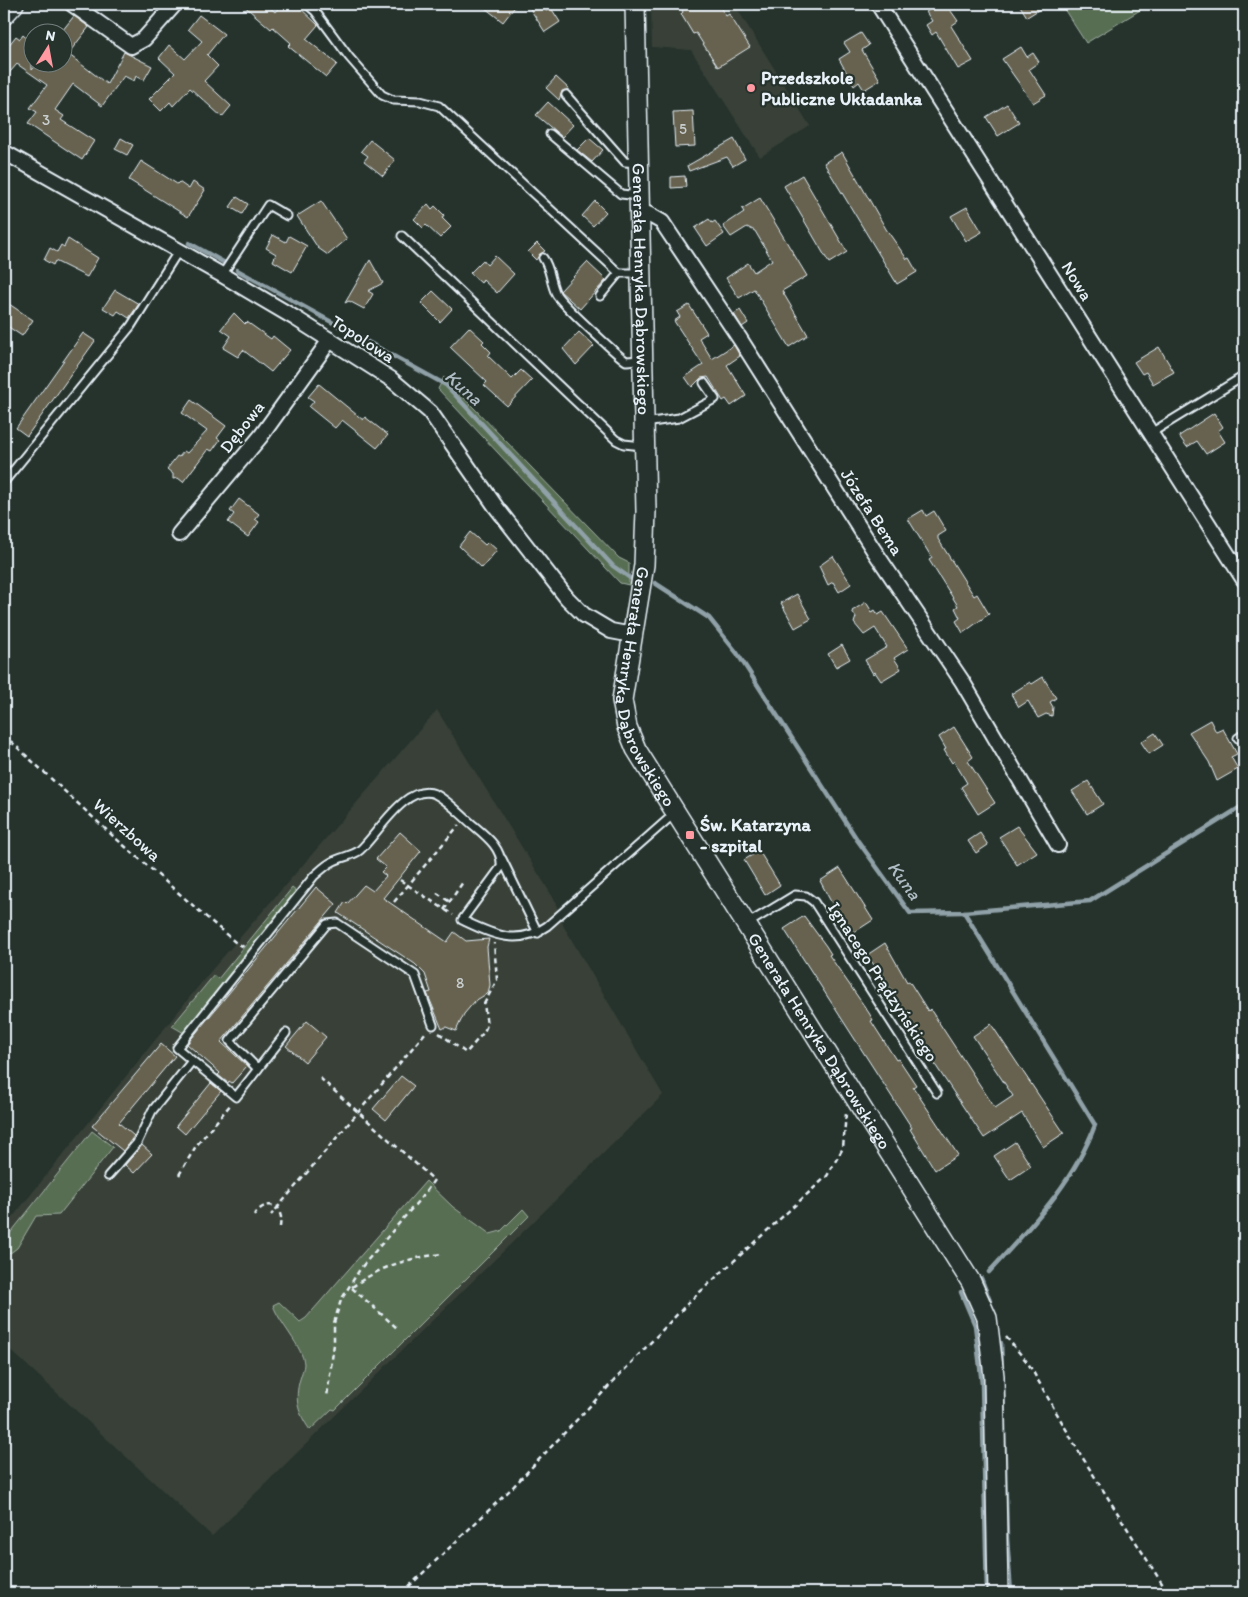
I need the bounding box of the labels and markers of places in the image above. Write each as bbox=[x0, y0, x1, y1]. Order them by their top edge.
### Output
place label: Przedszkole Publiczne Układanka bbox=[761, 67, 923, 110]
marker: Przedszkole Publiczne Układanka bbox=[745, 82, 757, 94]
place label: Św. Katarzyna - szpital bbox=[700, 814, 812, 857]
marker: Św. Katarzyna - szpital bbox=[684, 829, 696, 841]

